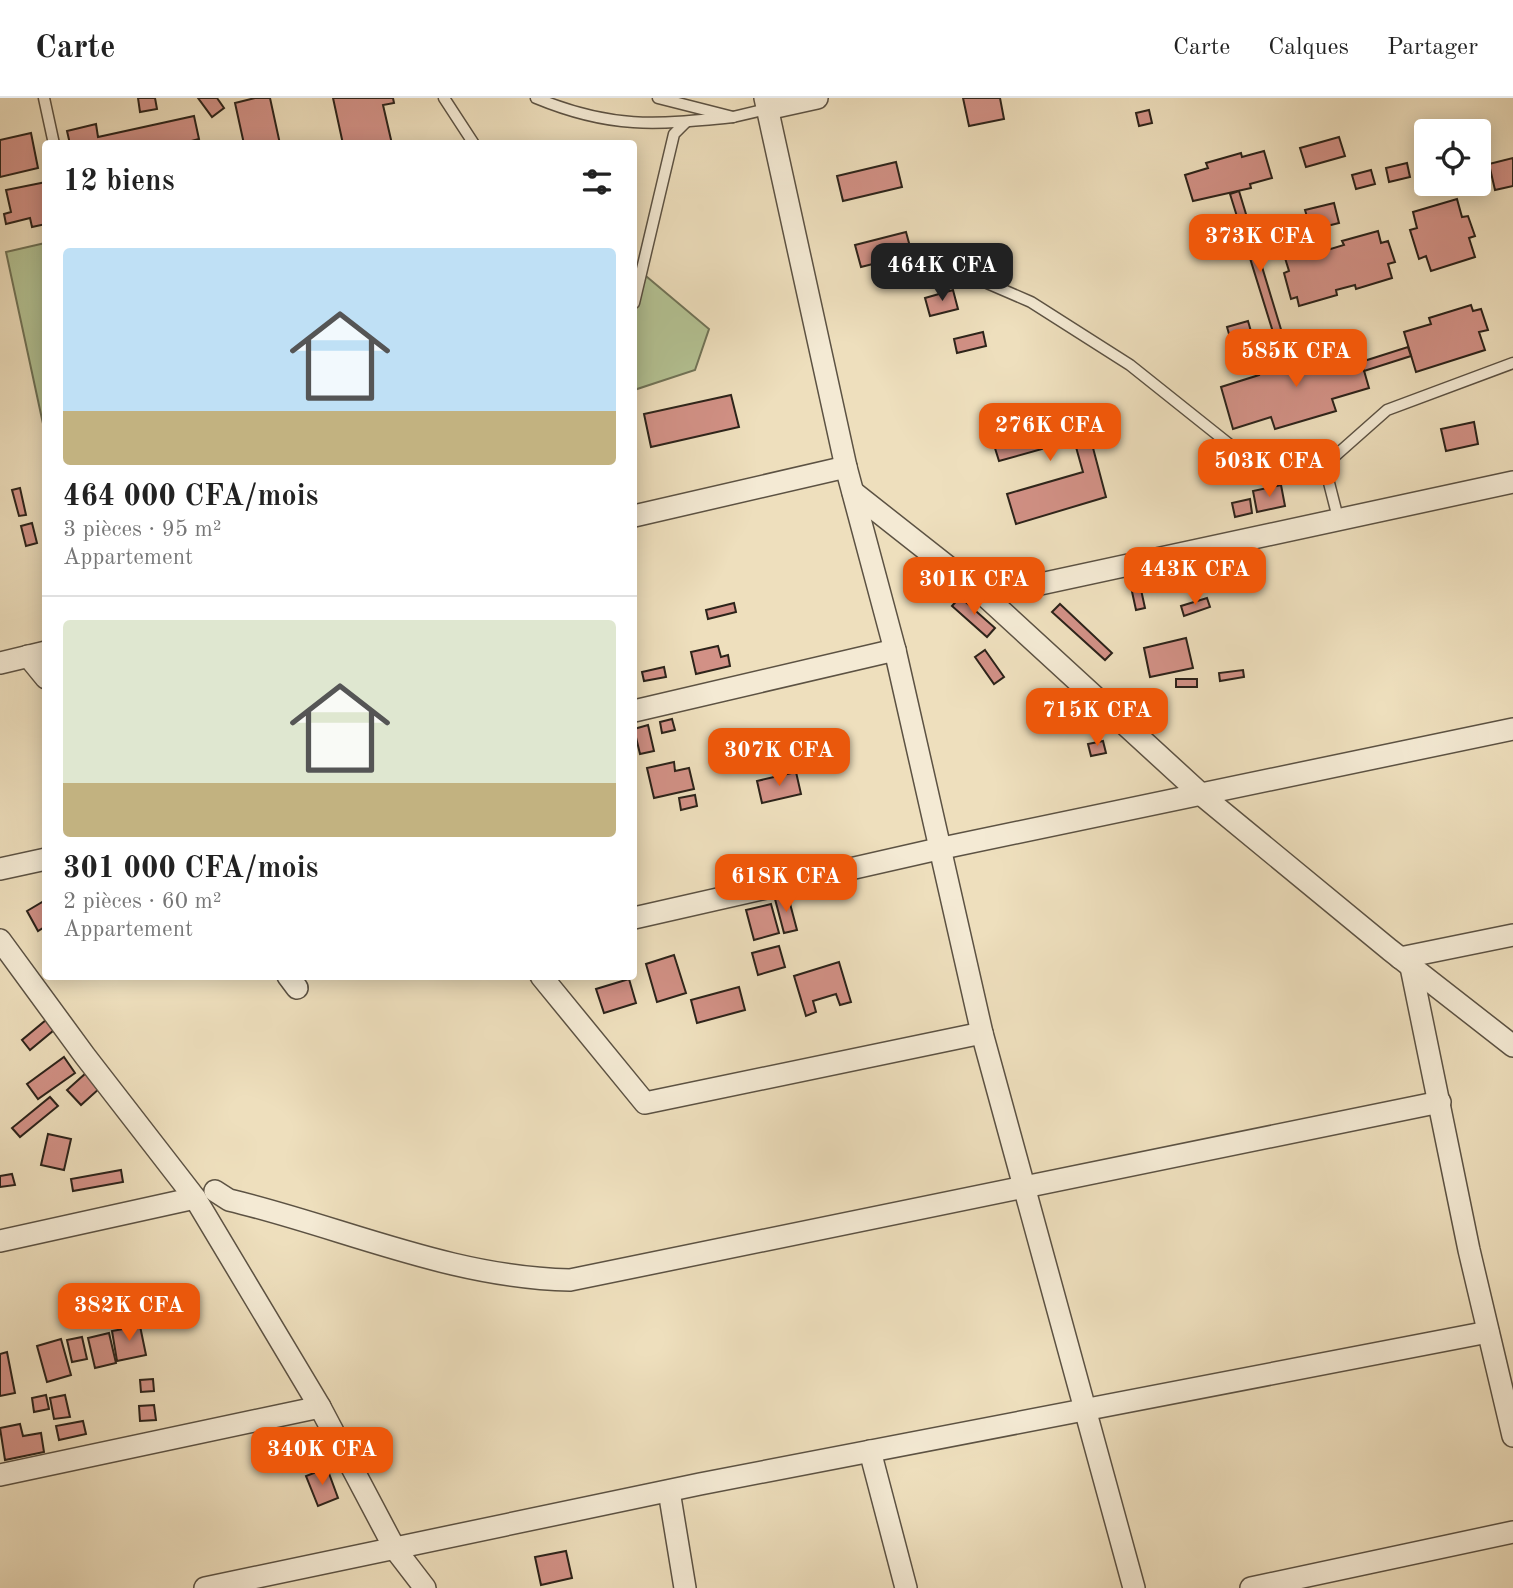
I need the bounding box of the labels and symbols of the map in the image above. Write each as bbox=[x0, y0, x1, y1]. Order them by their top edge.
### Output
pin: 373K CFA bbox=[1188, 214, 1332, 274]
pin: 464K CFA bbox=[870, 244, 1014, 303]
pin: 585K CFA bbox=[1224, 330, 1368, 389]
pin: 276K CFA bbox=[978, 404, 1122, 463]
pin: 503K CFA bbox=[1197, 440, 1341, 499]
pin: 443K CFA bbox=[1123, 547, 1267, 607]
pin: 301K CFA bbox=[902, 558, 1046, 617]
pin: 715K CFA bbox=[1025, 688, 1169, 748]
pin: 307K CFA bbox=[707, 728, 851, 788]
pin: 618K CFA bbox=[714, 854, 858, 914]
pin: 382K CFA bbox=[57, 1284, 201, 1343]
pin: 340K CFA bbox=[250, 1428, 394, 1487]

